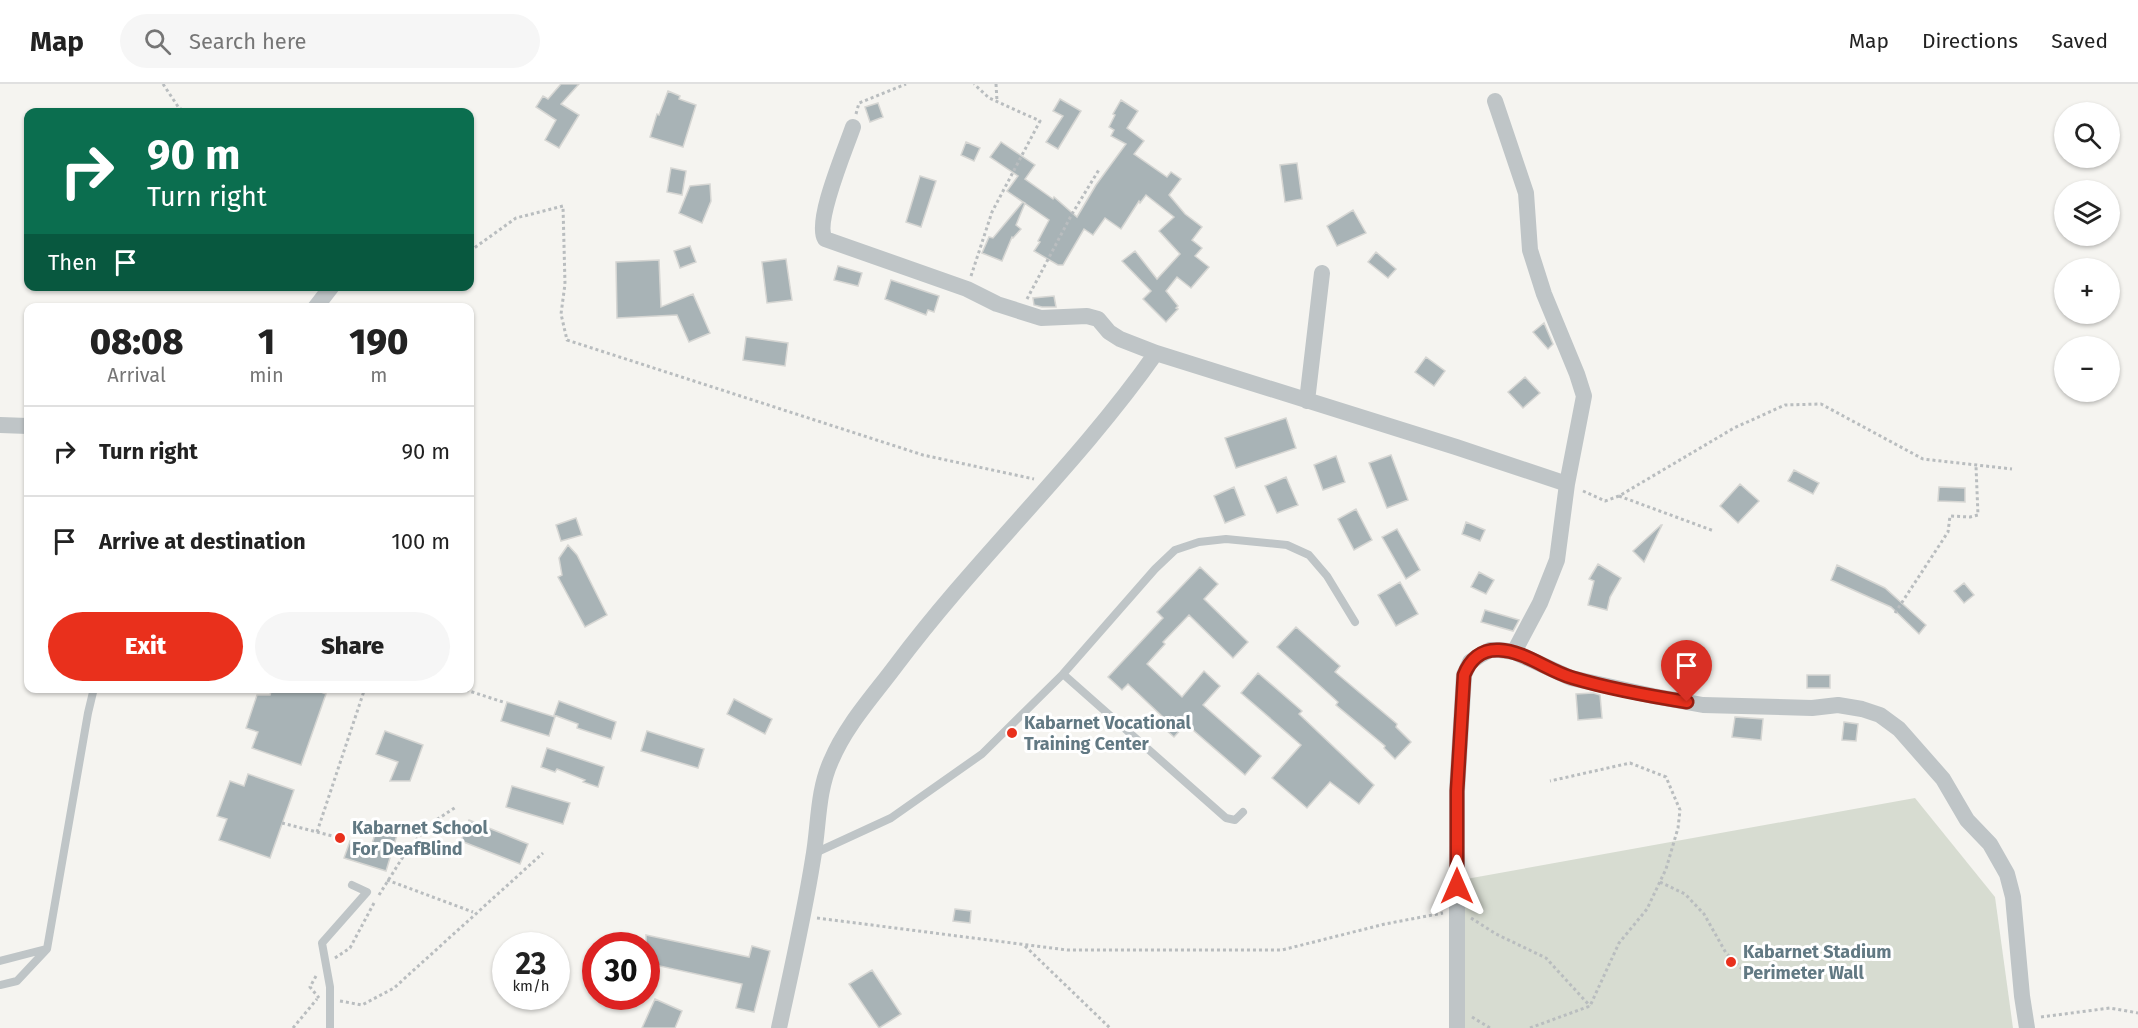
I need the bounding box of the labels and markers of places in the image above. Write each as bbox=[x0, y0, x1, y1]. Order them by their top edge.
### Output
pin bbox=[1661, 640, 1712, 702]
place label: Kabarnet Vocational Training Center bbox=[1024, 712, 1192, 755]
marker: Kabarnet Vocational Training Center bbox=[1005, 726, 1019, 740]
place label: Kabarnet School For DeafBlind bbox=[352, 817, 489, 860]
marker: Kabarnet School For DeafBlind bbox=[333, 831, 347, 845]
place label: Kabarnet Stadium Perimeter Wall bbox=[1743, 941, 1892, 984]
marker: Kabarnet Stadium Perimeter Wall bbox=[1724, 955, 1738, 969]

